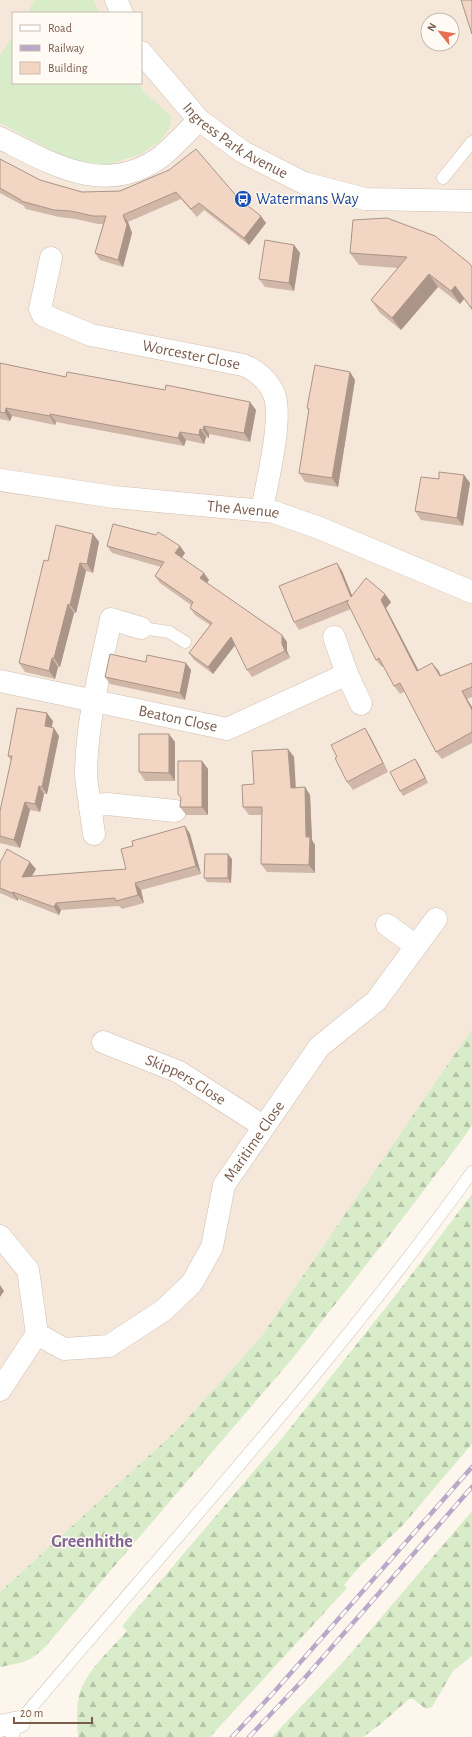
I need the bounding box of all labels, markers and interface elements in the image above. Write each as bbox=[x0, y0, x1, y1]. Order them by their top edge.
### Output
legend bbox=[12, 12, 142, 84]
north arrow bbox=[420, 12, 460, 52]
text: N bbox=[425, 21, 438, 33]
text: Road bbox=[48, 22, 72, 34]
text: Railway bbox=[48, 42, 84, 55]
text: Building bbox=[48, 62, 88, 74]
street label: Ingress Park Avenue bbox=[180, 99, 291, 181]
bus stop icon: Watermans Way bbox=[233, 189, 253, 209]
place label: Watermans Way bbox=[256, 191, 359, 208]
street label: Worcester Close bbox=[141, 337, 242, 372]
street label: The Avenue bbox=[206, 498, 282, 521]
street label: Beaton Close bbox=[137, 703, 219, 735]
street label: Skippers Close bbox=[143, 1052, 229, 1108]
street label: Maritime Close bbox=[221, 1098, 287, 1185]
district label: Greenhithe bbox=[51, 1533, 133, 1551]
scale bar bbox=[14, 1699, 92, 1725]
text: 20 m bbox=[20, 1707, 43, 1719]

